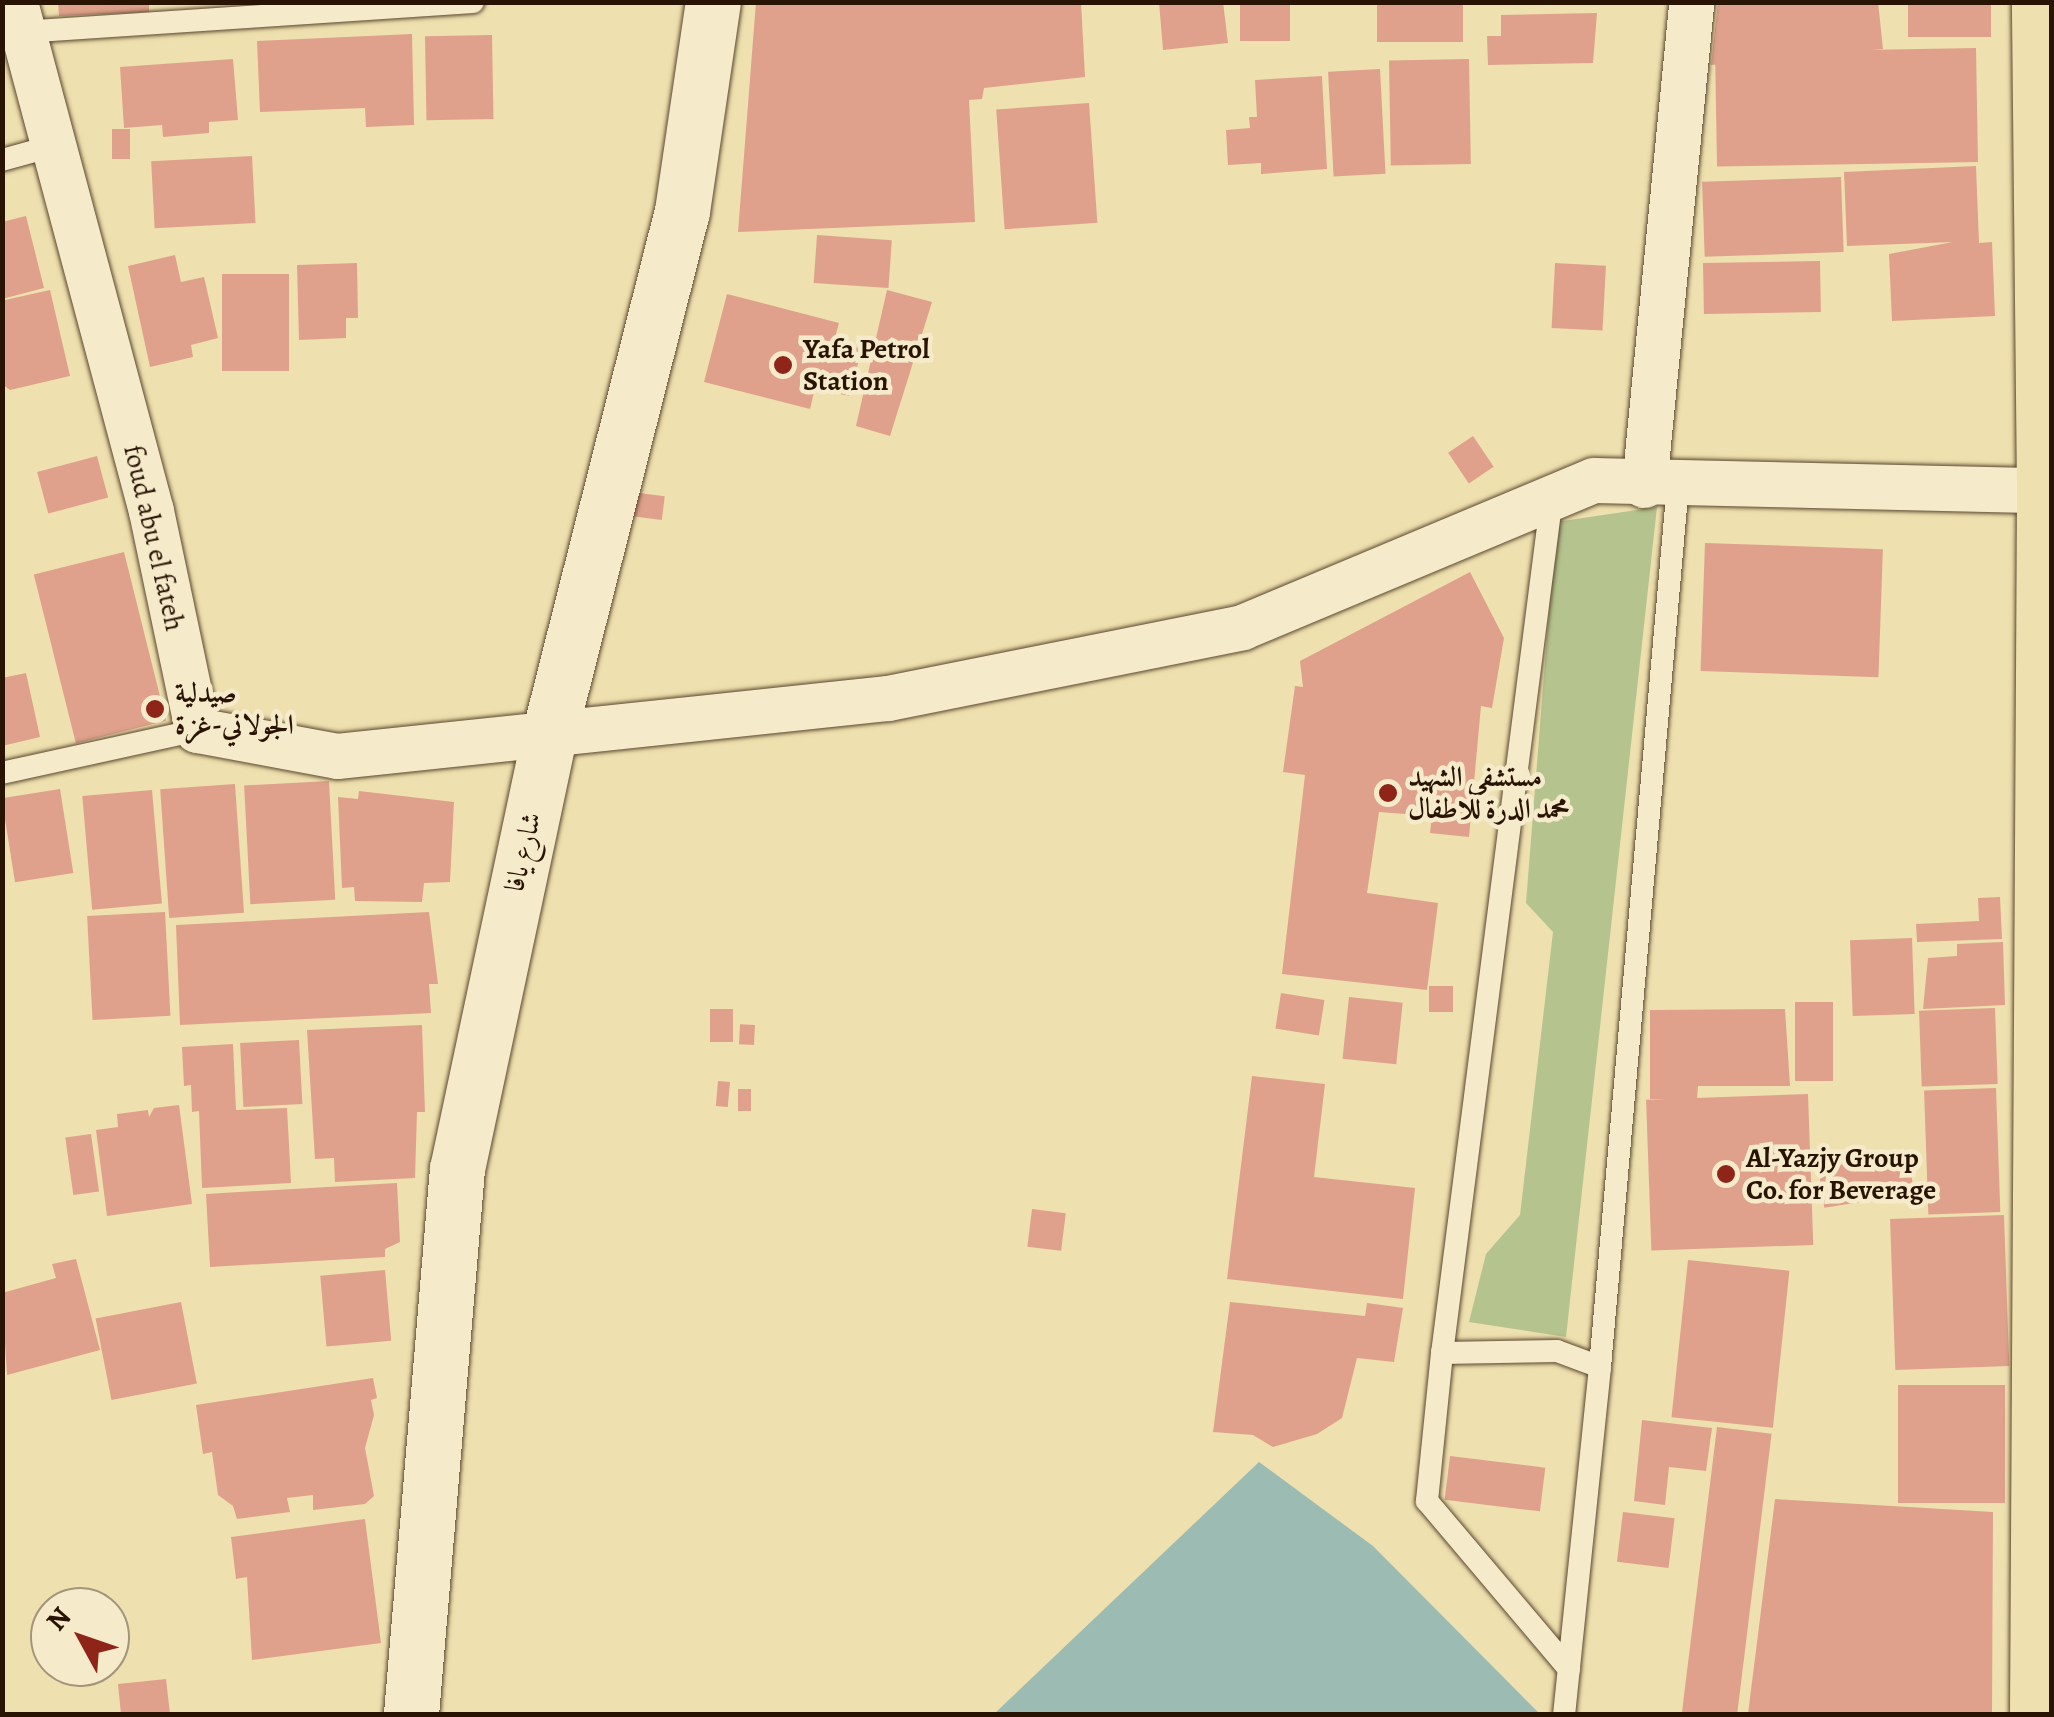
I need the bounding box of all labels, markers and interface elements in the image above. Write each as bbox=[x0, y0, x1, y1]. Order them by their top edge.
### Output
place label: Yafa Petrol Station bbox=[803, 332, 930, 398]
marker: Yafa Petrol Station bbox=[772, 354, 794, 376]
street label: foud abu el fateh bbox=[116, 442, 192, 634]
place label: صيدلية الجولاني-غزة bbox=[175, 676, 294, 742]
marker: صيدلية الجولاني-غزة bbox=[144, 698, 166, 720]
place label: مستشفى الشهيد محمد الدرة للاطفال bbox=[1408, 760, 1569, 826]
marker: مستشفى الشهيد محمد الدرة للاطفال bbox=[1377, 782, 1399, 804]
street label: شارع يافا bbox=[498, 809, 548, 895]
place label: Al-Yazjy Group Co. for Beverage bbox=[1746, 1141, 1937, 1207]
marker: Al-Yazjy Group Co. for Beverage bbox=[1715, 1163, 1737, 1185]
north arrow bbox=[30, 1587, 130, 1687]
text: N bbox=[37, 1599, 80, 1639]

